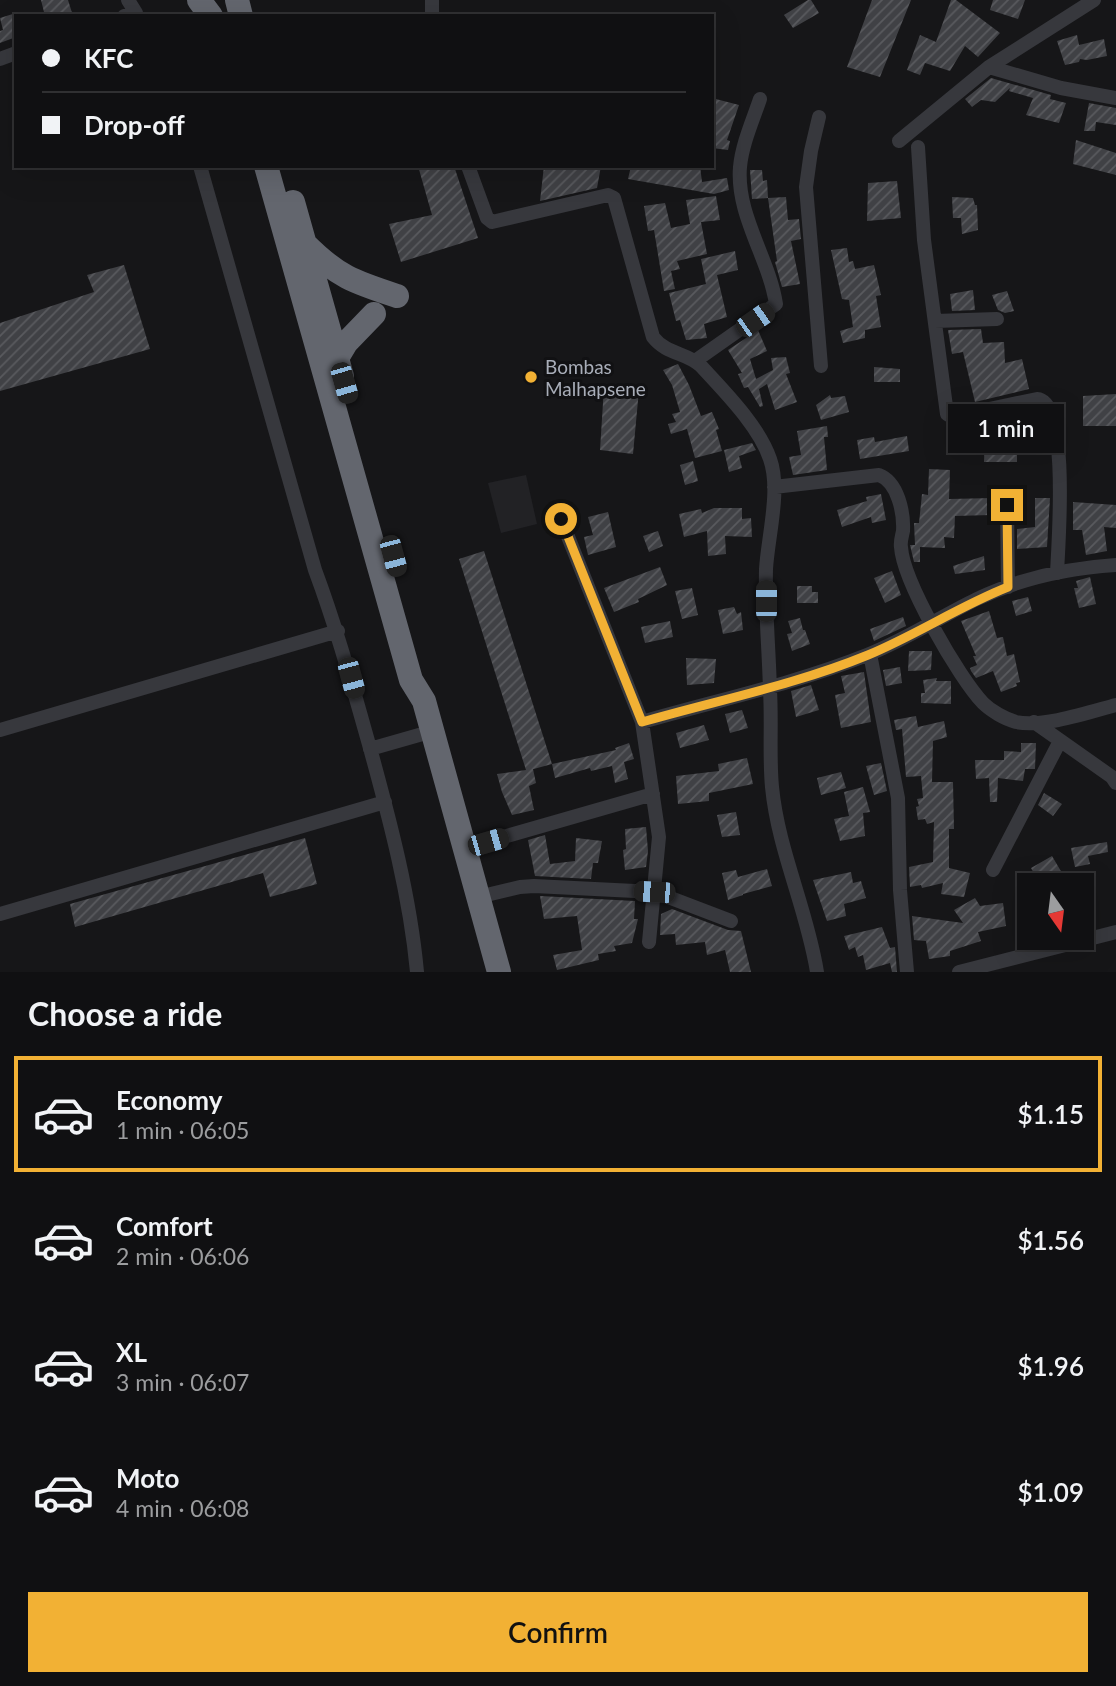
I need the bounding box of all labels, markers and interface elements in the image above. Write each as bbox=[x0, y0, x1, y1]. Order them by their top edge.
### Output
text: KFC bbox=[84, 42, 134, 74]
text: Drop-off bbox=[84, 109, 185, 141]
car bbox=[732, 299, 779, 341]
place label: Bombas Malhapsene bbox=[545, 355, 646, 400]
car bbox=[329, 360, 360, 406]
marker: Bombas Malhapsene bbox=[523, 369, 539, 385]
callout: 1 min bbox=[949, 404, 1065, 452]
text: 1 min bbox=[978, 414, 1034, 442]
route end bbox=[991, 489, 1023, 521]
route start bbox=[545, 503, 577, 535]
car bbox=[378, 533, 409, 579]
car bbox=[756, 580, 777, 622]
car bbox=[336, 655, 367, 701]
car bbox=[465, 826, 512, 858]
north arrow bbox=[1017, 873, 1094, 950]
map controls bbox=[1017, 873, 1094, 950]
car bbox=[633, 880, 676, 904]
text: Choose a ride bbox=[28, 994, 222, 1033]
icon: car bbox=[32, 1083, 95, 1146]
text: Economy bbox=[116, 1084, 222, 1116]
text: $1.15 bbox=[1018, 1098, 1084, 1130]
text: 1 min · 06:05 bbox=[116, 1116, 249, 1144]
icon: car bbox=[32, 1209, 95, 1272]
text: Comfort bbox=[116, 1210, 213, 1242]
text: $1.56 bbox=[1018, 1224, 1084, 1256]
text: 2 min · 06:06 bbox=[116, 1242, 249, 1270]
icon: car bbox=[32, 1335, 95, 1398]
text: XL bbox=[116, 1336, 147, 1368]
text: $1.96 bbox=[1018, 1350, 1084, 1382]
text: 3 min · 06:07 bbox=[116, 1368, 249, 1396]
icon: car bbox=[32, 1461, 95, 1524]
text: Moto bbox=[116, 1462, 179, 1494]
text: $1.09 bbox=[1018, 1476, 1084, 1508]
text: 4 min · 06:08 bbox=[116, 1494, 249, 1522]
button: Confirm bbox=[28, 1592, 1088, 1672]

